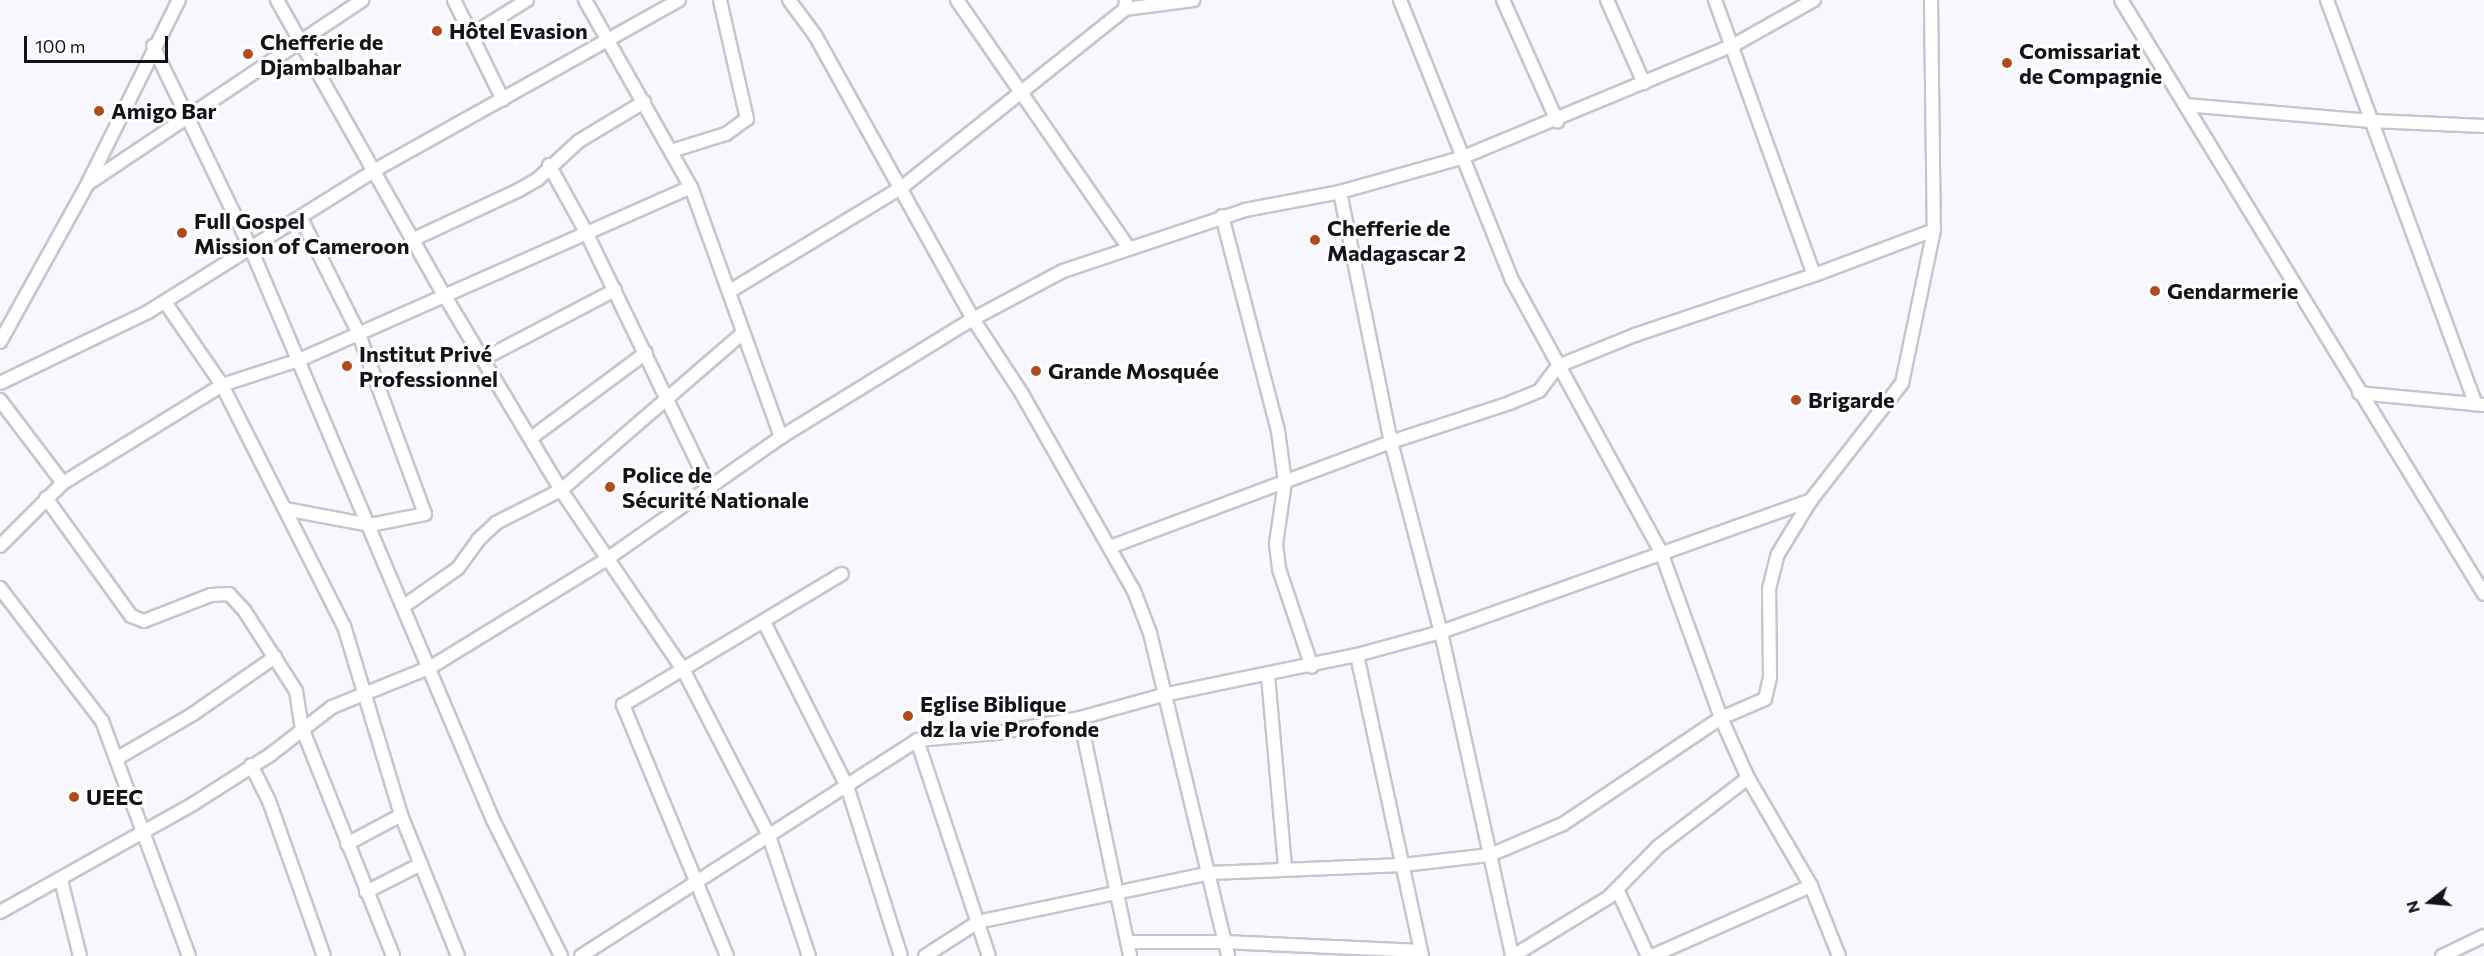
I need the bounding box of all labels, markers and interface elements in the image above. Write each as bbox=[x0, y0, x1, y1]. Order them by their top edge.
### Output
place label: Hôtel Evasion bbox=[449, 18, 588, 44]
scale bar bbox=[27, 24, 171, 62]
marker: Hôtel Evasion bbox=[430, 24, 444, 38]
place label: Chefferie de Djambalbahar bbox=[260, 28, 402, 80]
text: 100 m bbox=[35, 35, 85, 57]
place label: Comissariat de Compagnie bbox=[2019, 37, 2162, 88]
marker: Chefferie de Djambalbahar bbox=[241, 47, 255, 61]
marker: Comissariat de Compagnie bbox=[2000, 56, 2014, 70]
place label: Amigo Bar bbox=[111, 98, 217, 124]
marker: Amigo Bar bbox=[92, 104, 106, 118]
place label: Full Gospel Mission of Cameroon bbox=[194, 207, 409, 258]
place label: Chefferie de Madagascar 2 bbox=[1327, 214, 1466, 266]
marker: Full Gospel Mission of Cameroon bbox=[175, 226, 189, 240]
marker: Chefferie de Madagascar 2 bbox=[1308, 233, 1322, 247]
place label: Gendarmerie bbox=[2167, 278, 2298, 304]
marker: Gendarmerie bbox=[2148, 284, 2162, 298]
place label: Institut Privé Professionnel bbox=[359, 340, 498, 392]
place label: Grande Mosquée bbox=[1048, 358, 1219, 384]
marker: Institut Privé Professionnel bbox=[340, 359, 354, 373]
marker: Grande Mosquée bbox=[1029, 364, 1043, 378]
place label: Brigarde bbox=[1808, 387, 1895, 413]
marker: Brigarde bbox=[1789, 393, 1803, 407]
place label: Police de Sécurité Nationale bbox=[622, 461, 809, 512]
marker: Police de Sécurité Nationale bbox=[603, 480, 617, 494]
place label: Eglise Biblique dz la vie Profonde bbox=[920, 690, 1099, 742]
marker: Eglise Biblique dz la vie Profonde bbox=[901, 709, 915, 723]
place label: UEEC bbox=[86, 784, 143, 810]
marker: UEEC bbox=[67, 790, 81, 804]
north arrow bbox=[2400, 872, 2460, 932]
text: N bbox=[2401, 899, 2423, 915]

